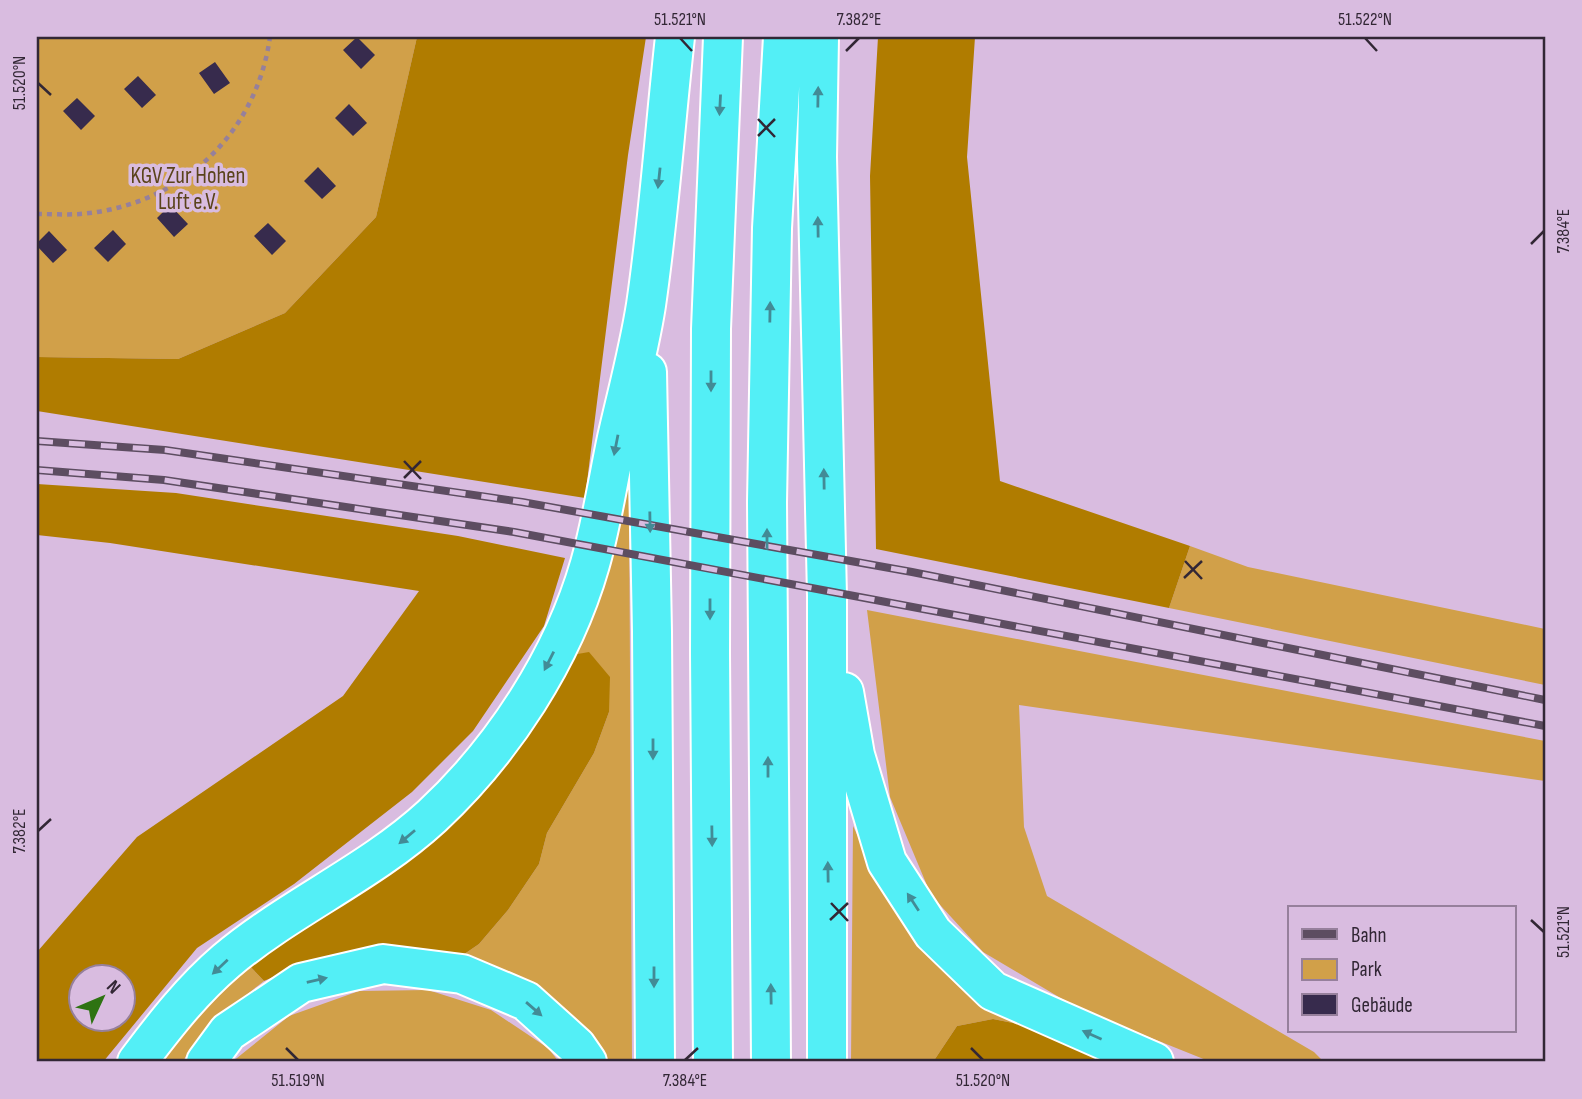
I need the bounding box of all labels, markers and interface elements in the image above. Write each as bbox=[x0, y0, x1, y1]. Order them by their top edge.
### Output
text: 51.521°N bbox=[654, 9, 706, 30]
text: 7.382°E bbox=[837, 9, 881, 30]
text: 51.522°N bbox=[1338, 9, 1392, 30]
text: 51.520°N bbox=[9, 56, 30, 110]
one-way arrow bbox=[812, 86, 824, 108]
one-way arrow bbox=[715, 94, 726, 116]
park label: KGV Zur Hohen Luft e.V. bbox=[131, 162, 245, 216]
one-way arrow bbox=[654, 167, 665, 189]
text: 7.384°E bbox=[1553, 209, 1574, 253]
one-way arrow bbox=[813, 216, 824, 238]
one-way arrow bbox=[764, 300, 776, 322]
one-way arrow bbox=[705, 371, 717, 393]
one-way arrow bbox=[610, 434, 621, 456]
one-way arrow bbox=[818, 468, 830, 490]
one-way arrow bbox=[644, 511, 656, 533]
one-way arrow bbox=[761, 528, 773, 550]
one-way arrow bbox=[704, 598, 716, 620]
one-way arrow bbox=[543, 651, 555, 671]
one-way arrow bbox=[647, 739, 659, 761]
one-way arrow bbox=[762, 755, 774, 777]
text: 7.382°E bbox=[9, 809, 30, 853]
one-way arrow bbox=[706, 825, 718, 847]
one-way arrow bbox=[398, 829, 416, 844]
one-way arrow bbox=[822, 860, 833, 882]
one-way arrow bbox=[907, 893, 920, 912]
legend bbox=[1288, 906, 1516, 1032]
text: 51.521°N bbox=[1553, 906, 1574, 958]
text: Bahn bbox=[1351, 923, 1386, 948]
text: Park bbox=[1351, 957, 1382, 982]
one-way arrow bbox=[211, 959, 229, 975]
north arrow bbox=[66, 962, 136, 1032]
one-way arrow bbox=[648, 966, 660, 988]
one-way arrow bbox=[306, 974, 328, 985]
text: N bbox=[101, 976, 125, 999]
one-way arrow bbox=[765, 983, 777, 1005]
text: Gebäude bbox=[1351, 993, 1413, 1018]
one-way arrow bbox=[525, 1001, 542, 1016]
one-way arrow bbox=[1081, 1029, 1102, 1040]
text: 51.519°N bbox=[271, 1070, 325, 1091]
text: 7.384°E bbox=[663, 1070, 707, 1091]
text: 51.520°N bbox=[956, 1070, 1010, 1091]

